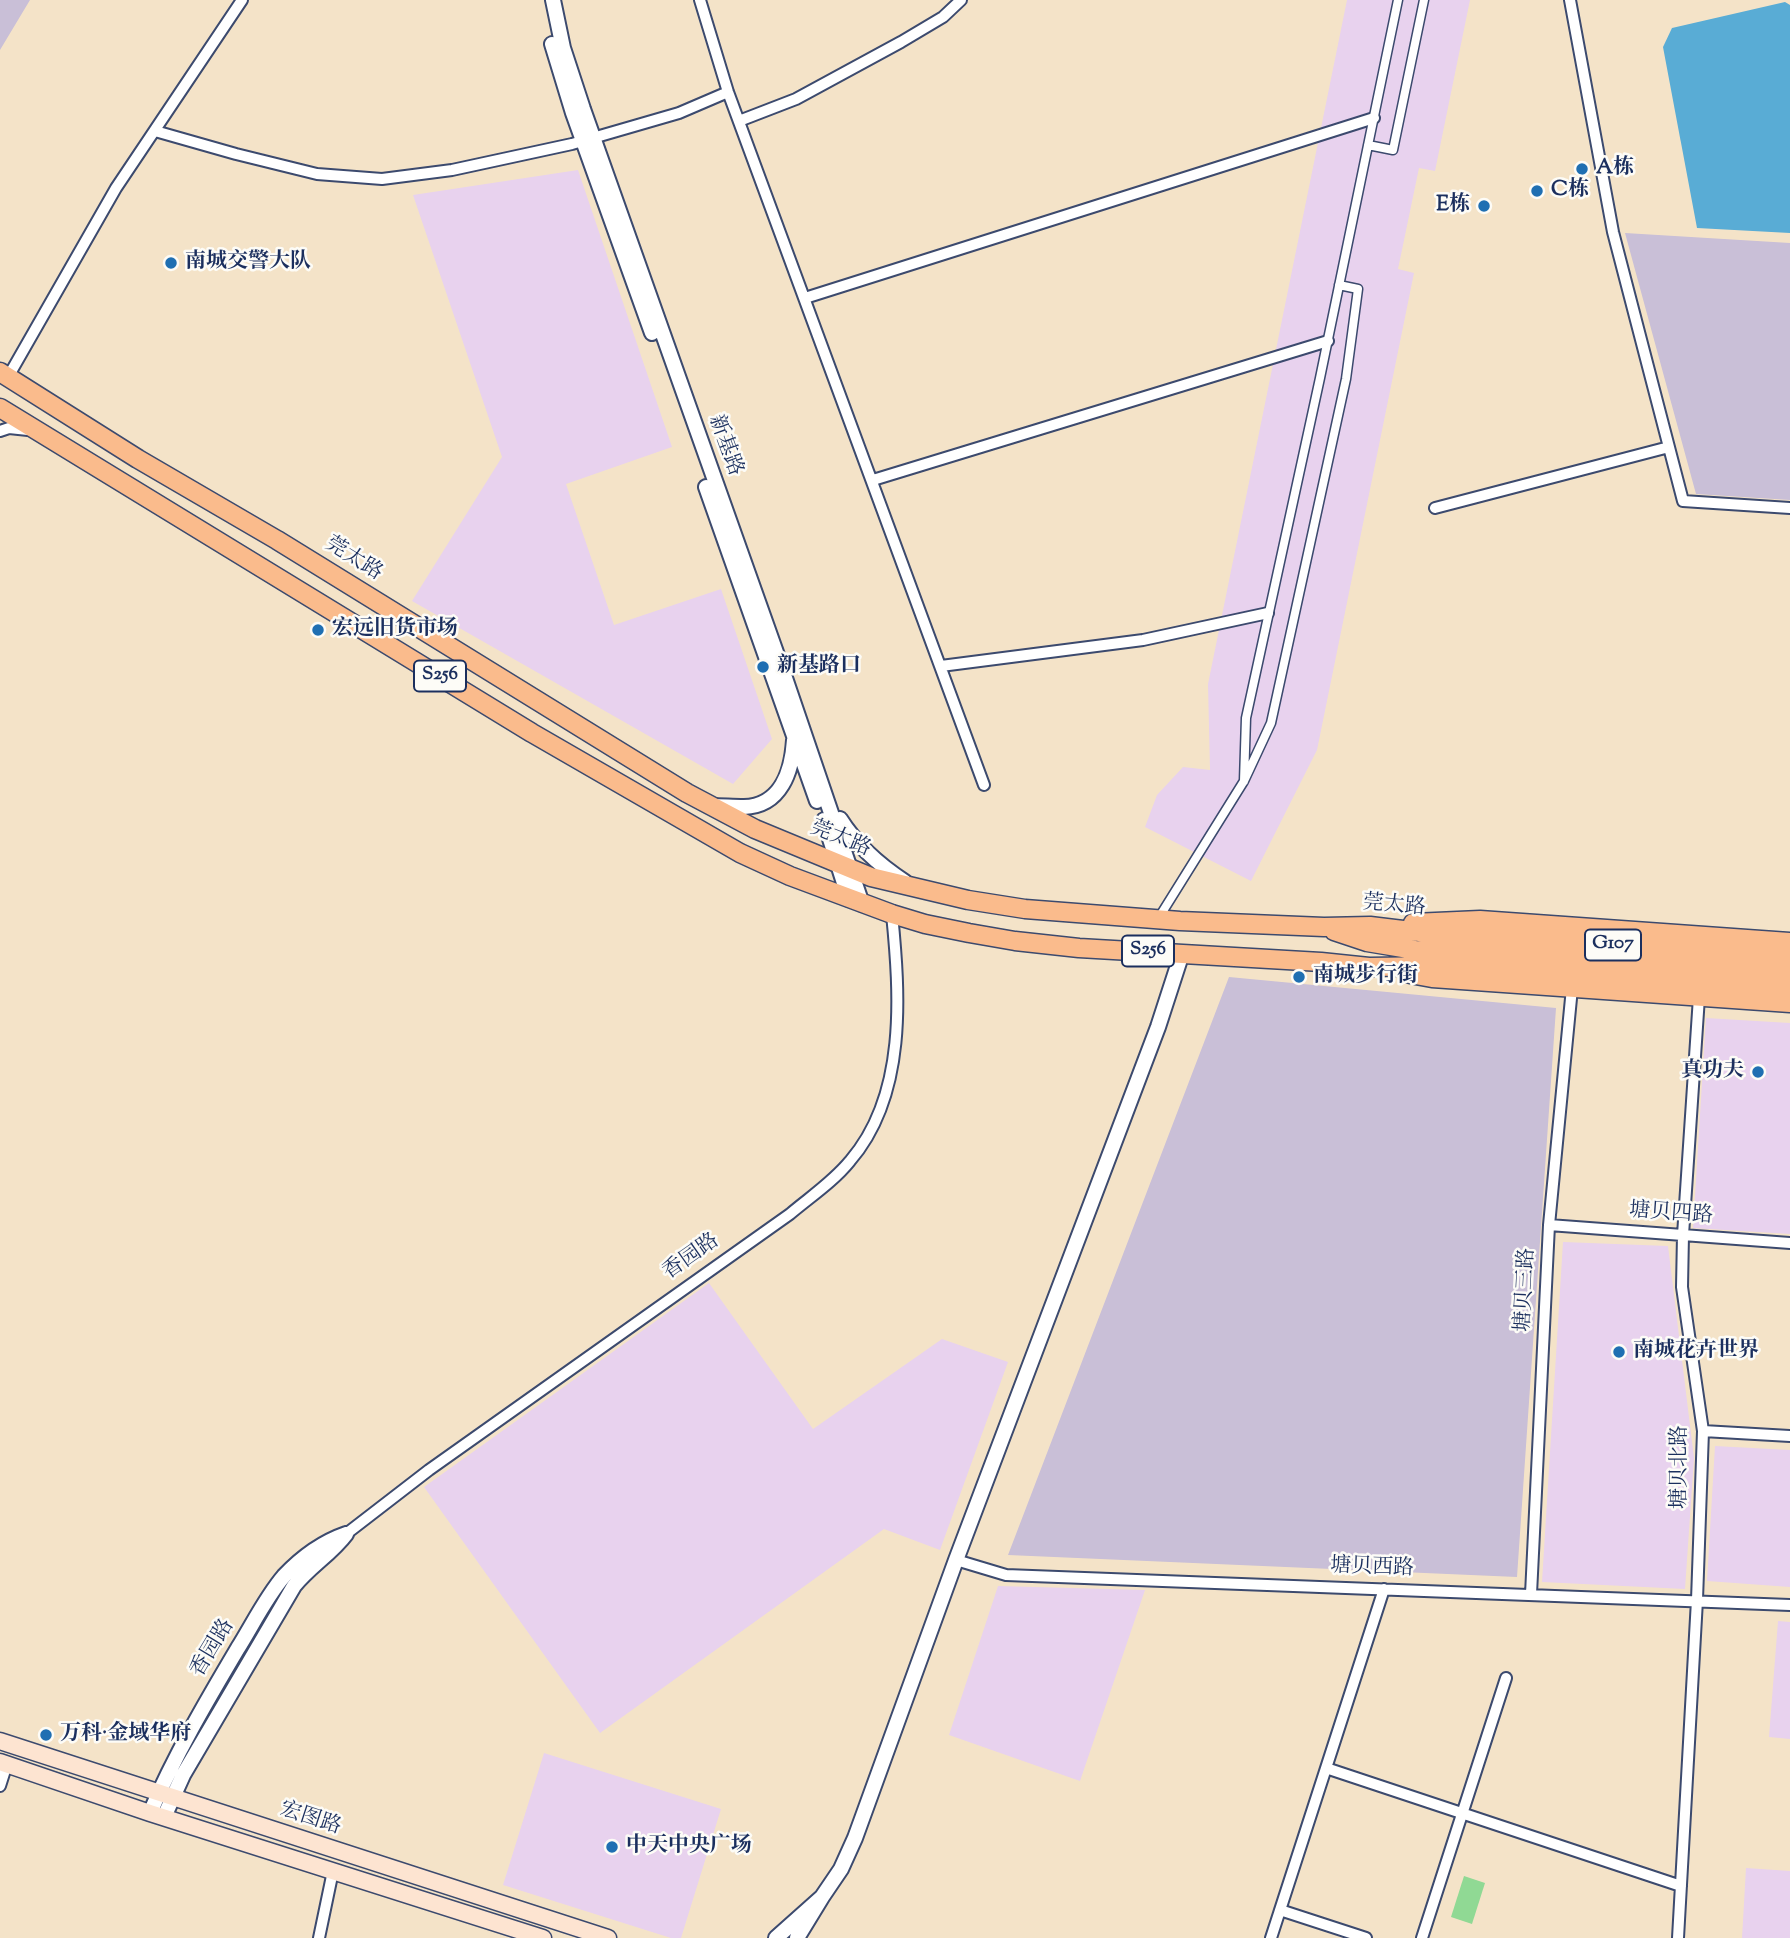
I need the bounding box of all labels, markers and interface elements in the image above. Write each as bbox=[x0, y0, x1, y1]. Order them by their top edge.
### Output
place label: A栋 bbox=[1596, 156, 1634, 182]
marker: A栋 bbox=[1574, 161, 1590, 177]
place label: C栋 bbox=[1551, 178, 1589, 204]
marker: C栋 bbox=[1529, 183, 1545, 199]
place label: E栋 bbox=[1436, 193, 1470, 219]
marker: E栋 bbox=[1476, 198, 1492, 214]
place label: 南城交警大队 bbox=[185, 250, 311, 276]
marker: 南城交警大队 bbox=[163, 255, 179, 271]
street label: 新基路 bbox=[701, 412, 747, 480]
street label: 莞太路 bbox=[320, 533, 386, 587]
place label: 宏远旧货市场 bbox=[332, 617, 458, 643]
marker: 宏远旧货市场 bbox=[310, 622, 326, 638]
place label: 新基路口 bbox=[777, 654, 861, 680]
marker: 新基路口 bbox=[755, 659, 771, 675]
road number: S256 bbox=[414, 660, 466, 692]
street label: 莞太路 bbox=[806, 817, 874, 863]
street label: 莞太路 bbox=[1362, 892, 1426, 922]
road number: G107 bbox=[1585, 930, 1641, 960]
road number: S256 bbox=[1122, 936, 1174, 967]
place label: 南城步行街 bbox=[1313, 964, 1418, 990]
marker: 南城步行街 bbox=[1291, 969, 1307, 985]
place label: 真功夫 bbox=[1681, 1059, 1744, 1085]
marker: 真功夫 bbox=[1750, 1064, 1766, 1080]
street label: 塘贝四路 bbox=[1628, 1200, 1714, 1230]
street label: 香园路 bbox=[659, 1230, 725, 1286]
street label: 塘贝三路 bbox=[1512, 1247, 1542, 1333]
place label: 南城花卉世界 bbox=[1633, 1339, 1759, 1365]
marker: 南城花卉世界 bbox=[1611, 1344, 1627, 1360]
street label: 塘贝北路 bbox=[1668, 1425, 1694, 1509]
street label: 塘贝西路 bbox=[1330, 1555, 1414, 1583]
street label: 香园路 bbox=[187, 1616, 241, 1682]
place label: 万科·金域华府 bbox=[60, 1722, 191, 1748]
marker: 万科·金域华府 bbox=[38, 1727, 54, 1743]
street label: 宏图路 bbox=[276, 1798, 344, 1842]
place label: 中天中央广场 bbox=[626, 1834, 752, 1860]
marker: 中天中央广场 bbox=[604, 1839, 620, 1855]

